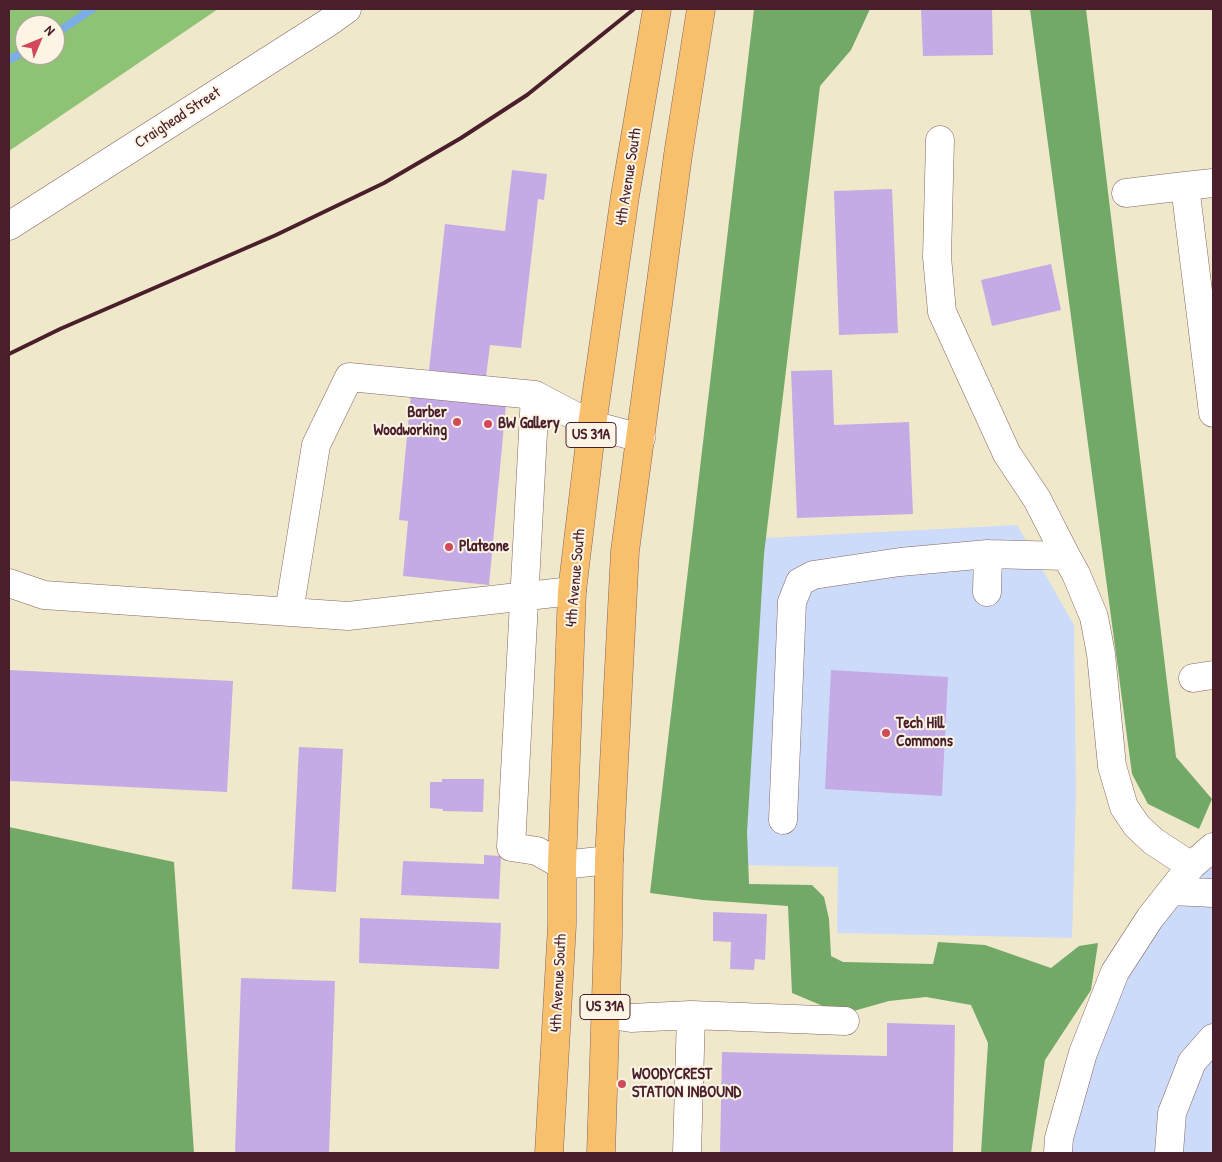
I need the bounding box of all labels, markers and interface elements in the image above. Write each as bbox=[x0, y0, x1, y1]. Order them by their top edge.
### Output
north arrow bbox=[15, 15, 65, 65]
text: N bbox=[41, 20, 60, 39]
street label: Craighead Street bbox=[131, 83, 225, 153]
street label: 4th Avenue South bbox=[612, 127, 646, 227]
place label: Barber Woodworking bbox=[373, 403, 447, 441]
place label: BW Gallery bbox=[498, 414, 560, 434]
marker: Barber Woodworking bbox=[451, 416, 463, 428]
marker: BW Gallery bbox=[482, 418, 494, 430]
road number: US 31A bbox=[566, 422, 616, 448]
street label: 4th Avenue South bbox=[562, 528, 590, 628]
place label: Plateone bbox=[459, 537, 509, 557]
marker: Plateone bbox=[443, 541, 455, 553]
place label: Tech Hill Commons bbox=[896, 714, 953, 752]
marker: Tech Hill Commons bbox=[880, 727, 892, 739]
street label: 4th Avenue South bbox=[547, 933, 571, 1033]
road number: US 31A bbox=[580, 994, 630, 1020]
place label: WOODYCREST STATION INBOUND bbox=[632, 1065, 741, 1103]
marker: WOODYCREST STATION INBOUND bbox=[616, 1078, 628, 1090]

